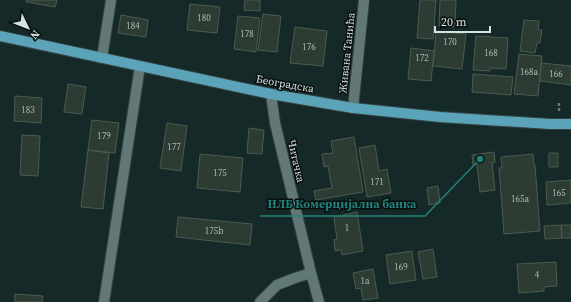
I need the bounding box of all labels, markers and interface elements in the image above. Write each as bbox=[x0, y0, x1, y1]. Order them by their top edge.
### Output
north arrow bbox=[8, 8, 48, 48]
scale bar bbox=[435, 8, 490, 34]
street label: Живана Танића bbox=[335, 11, 359, 94]
house number: 180 bbox=[197, 12, 211, 24]
text: 20 m bbox=[441, 14, 467, 30]
house number: 184 bbox=[126, 20, 140, 32]
text: N bbox=[27, 26, 43, 43]
house number: 178 bbox=[240, 28, 254, 40]
house number: 170 bbox=[443, 36, 457, 48]
house number: 176 bbox=[302, 41, 316, 53]
house number: 168 bbox=[484, 47, 498, 59]
house number: 172 bbox=[415, 52, 429, 64]
house number: 168a bbox=[520, 66, 538, 78]
house number: 166 bbox=[549, 68, 563, 80]
street label: Београдска bbox=[255, 72, 316, 97]
house number: 183 bbox=[21, 104, 35, 116]
house number: 179 bbox=[97, 130, 111, 142]
street label: Читачка bbox=[284, 138, 308, 184]
house number: 177 bbox=[167, 141, 181, 153]
house number: 175 bbox=[213, 167, 227, 179]
house number: 171 bbox=[370, 176, 384, 188]
house number: 165 bbox=[552, 187, 566, 199]
callout: НЛБ Комерцијална банка bbox=[260, 192, 425, 216]
house number: 165a bbox=[511, 193, 529, 205]
text: НЛБ Комерцијална банка bbox=[268, 196, 417, 212]
house number: 1 bbox=[345, 222, 349, 234]
house number: 175b bbox=[205, 225, 223, 237]
house number: 169 bbox=[394, 261, 408, 273]
house number: 4 bbox=[535, 269, 540, 281]
house number: 1a bbox=[360, 275, 370, 287]

